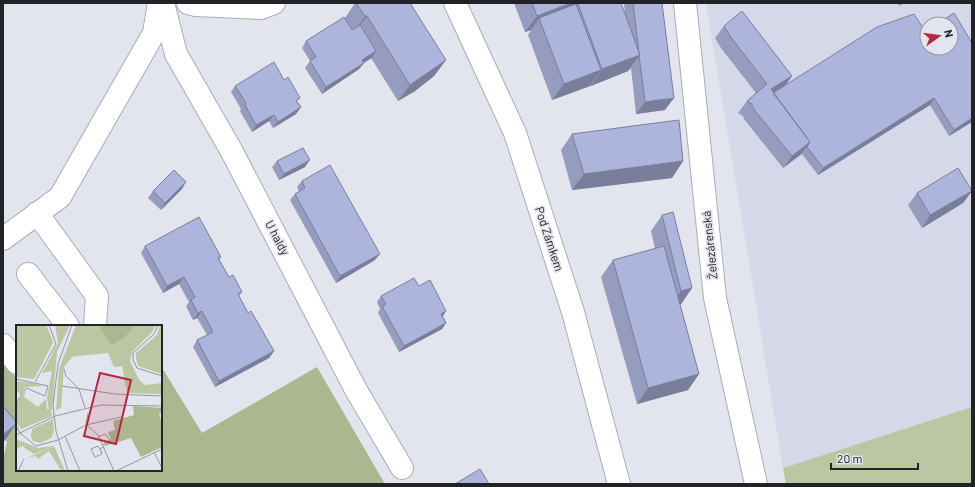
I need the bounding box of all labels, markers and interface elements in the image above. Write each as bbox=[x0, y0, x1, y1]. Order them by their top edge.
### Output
north arrow bbox=[919, 16, 959, 56]
text: N bbox=[942, 28, 956, 39]
street label: Pod Zámkem bbox=[533, 205, 567, 273]
street label: Železárenská bbox=[698, 210, 720, 280]
street label: U haldy bbox=[263, 218, 293, 258]
inset map bbox=[16, 325, 162, 471]
scale bar bbox=[831, 445, 918, 471]
text: 20 m bbox=[837, 451, 863, 465]

